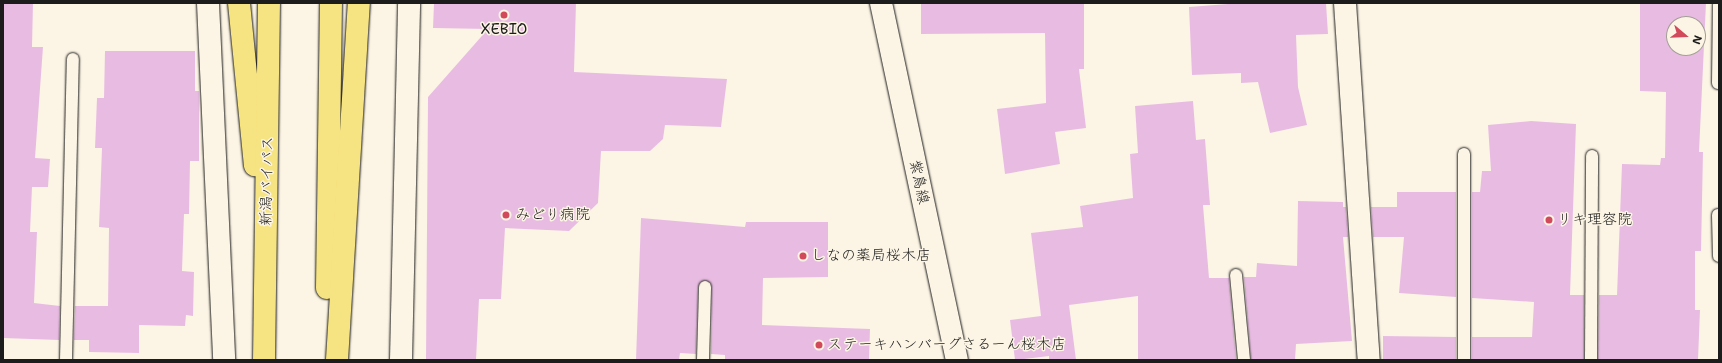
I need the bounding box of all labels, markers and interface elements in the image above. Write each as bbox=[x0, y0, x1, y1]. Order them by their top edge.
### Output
marker: XEBIO bbox=[499, 10, 509, 20]
north arrow bbox=[1666, 16, 1706, 56]
place label: XEBIO bbox=[481, 21, 527, 39]
text: N bbox=[1688, 33, 1705, 46]
street label: 新潟バイパス bbox=[257, 136, 277, 226]
street label: 紫鳥線 bbox=[906, 158, 932, 206]
place label: みどり病院 bbox=[515, 206, 590, 224]
marker: みどり病院 bbox=[500, 209, 512, 221]
place label: リキ理容院 bbox=[1557, 211, 1632, 229]
marker: リキ理容院 bbox=[1544, 215, 1554, 225]
place label: しなの薬局桜木店 bbox=[811, 247, 931, 265]
marker: しなの薬局桜木店 bbox=[798, 251, 808, 261]
place label: ステーキハンバーグさるーん桜木店 bbox=[827, 336, 1066, 354]
marker: ステーキハンバーグさるーん桜木店 bbox=[814, 340, 824, 350]

